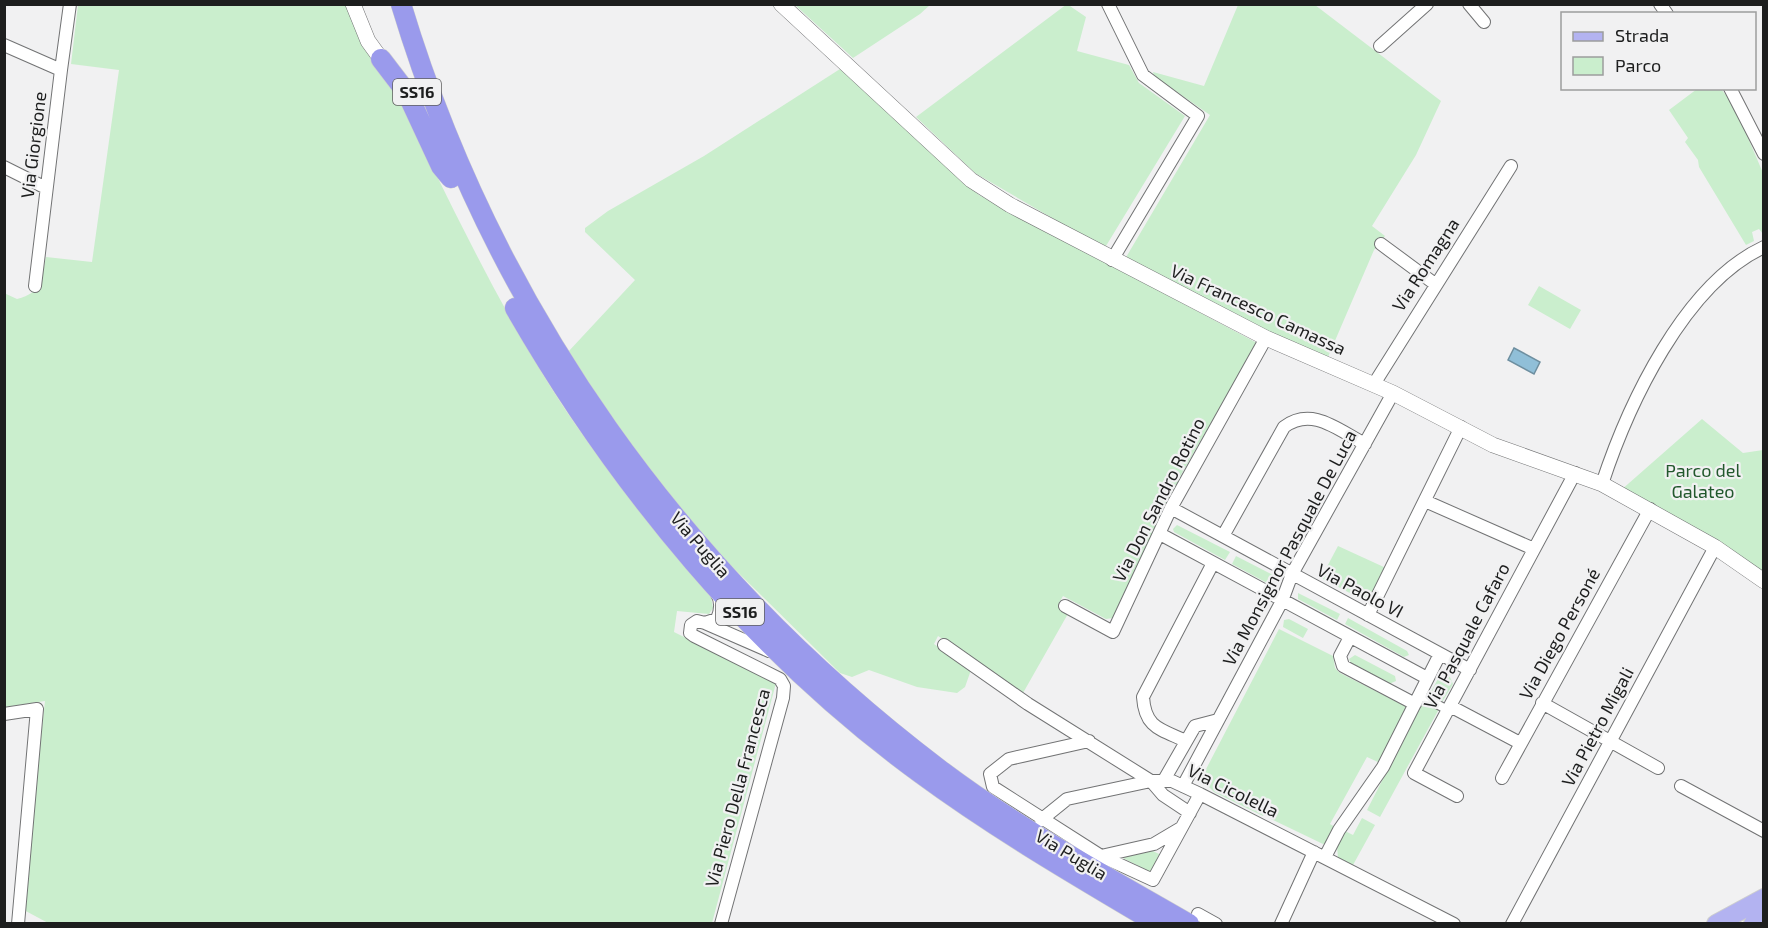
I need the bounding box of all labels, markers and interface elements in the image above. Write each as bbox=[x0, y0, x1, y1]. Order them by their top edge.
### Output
legend bbox=[1561, 12, 1756, 90]
text: Strada bbox=[1615, 24, 1669, 46]
text: Parco bbox=[1615, 54, 1661, 76]
road number: SS16 bbox=[393, 79, 441, 105]
street label: Via Giorgione bbox=[16, 90, 50, 199]
street label: Via Romagna bbox=[1387, 214, 1463, 315]
street label: Via Francesco Camassa bbox=[1167, 259, 1349, 359]
street label: Via Don Sandro Rotino bbox=[1107, 414, 1209, 585]
street label: Via Monsignor Pasquale De Luca bbox=[1217, 426, 1361, 669]
park label: Parco del Galateo bbox=[1665, 459, 1741, 502]
street label: Via Puglia bbox=[666, 507, 735, 582]
street label: Via Paolo VI bbox=[1313, 558, 1407, 622]
street label: Via Pasquale Cafaro bbox=[1418, 559, 1514, 712]
street label: Via Diego Personé bbox=[1514, 564, 1604, 703]
road number: SS16 bbox=[716, 599, 764, 625]
street label: Via Pietro Migali bbox=[1556, 663, 1638, 790]
street label: Via Piero Della Francesca bbox=[700, 686, 774, 889]
street label: Via Cicolella bbox=[1184, 759, 1283, 822]
street label: Via Puglia bbox=[1032, 824, 1111, 884]

